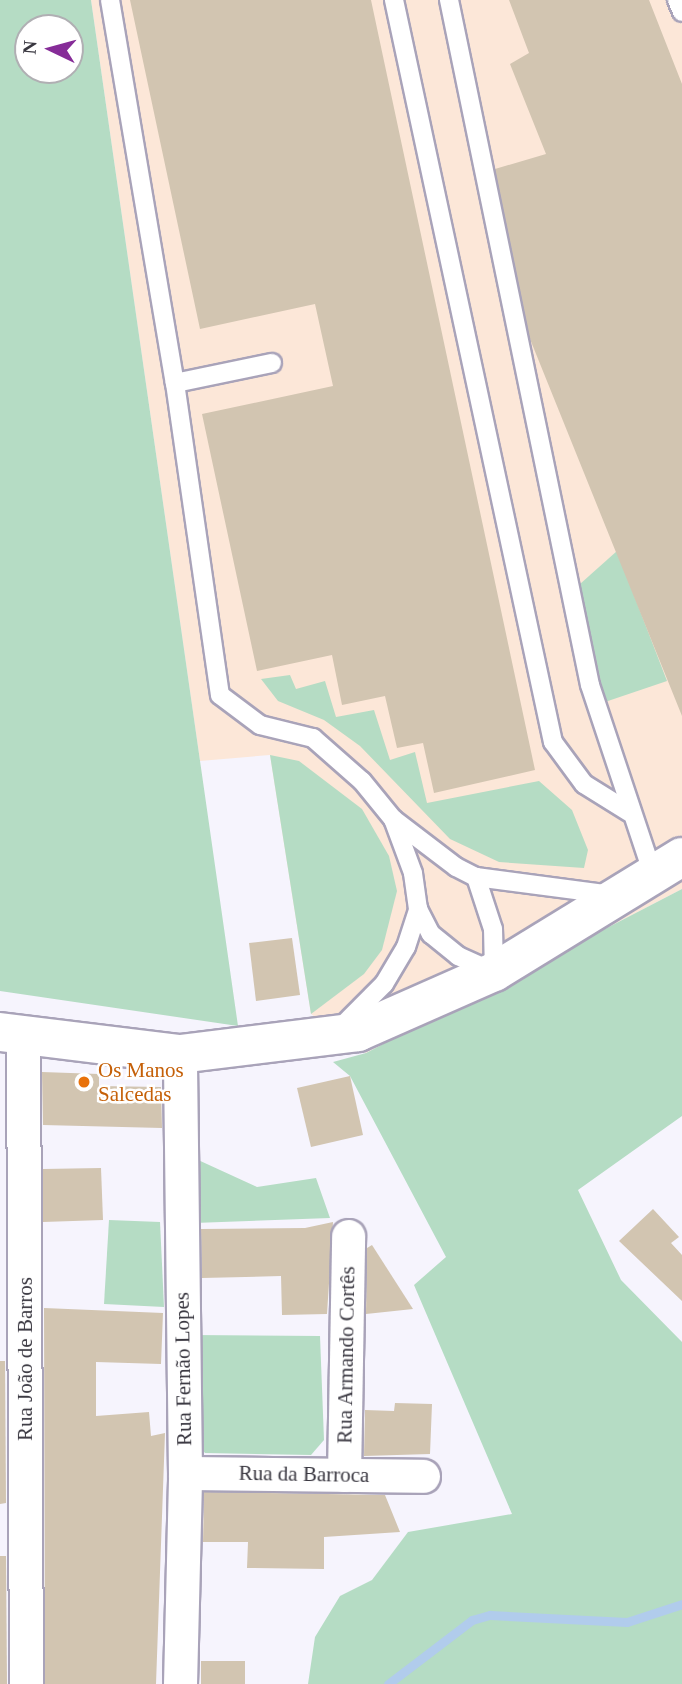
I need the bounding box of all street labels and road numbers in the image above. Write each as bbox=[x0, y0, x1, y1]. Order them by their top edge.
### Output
street label: Rua Armando Cortês bbox=[332, 1266, 360, 1444]
street label: Rua João de Barros bbox=[12, 1277, 38, 1441]
street label: Rua Fernão Lopes bbox=[169, 1292, 197, 1446]
street label: Rua da Barroca bbox=[238, 1460, 370, 1488]

